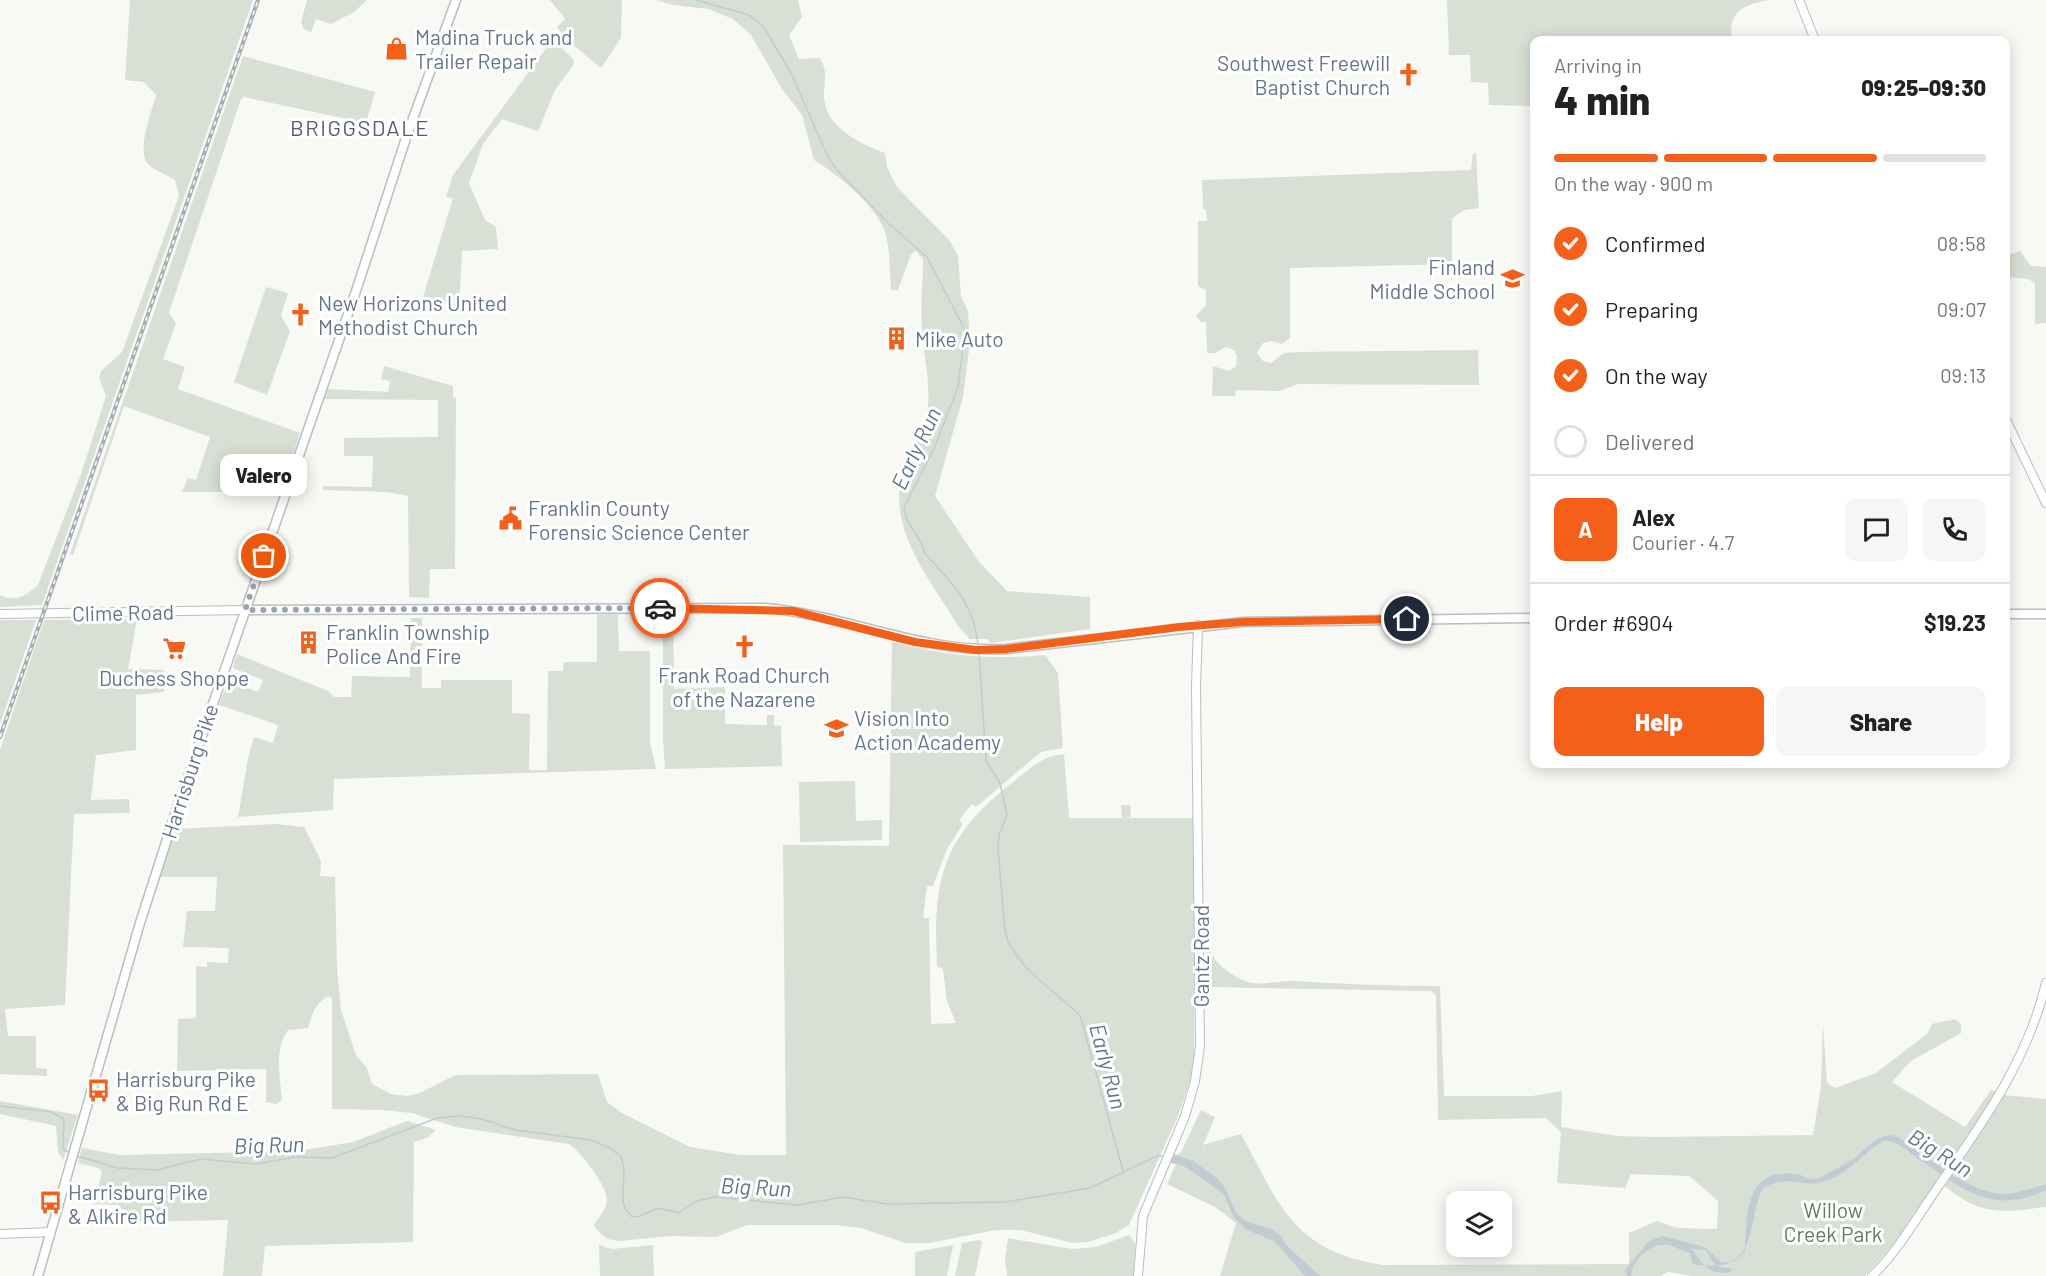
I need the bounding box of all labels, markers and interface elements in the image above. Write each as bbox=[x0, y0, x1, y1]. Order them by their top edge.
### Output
place label: Madina Truck and Trailer Repair bbox=[415, 24, 573, 73]
shop icon: Madina Truck and Trailer Repair bbox=[384, 35, 410, 61]
place label: Southwest Freewill Baptist Church bbox=[1217, 50, 1390, 99]
text: Arriving in bbox=[1554, 53, 1642, 77]
church icon: Southwest Freewill Baptist Church bbox=[1395, 61, 1421, 87]
text: 09:25–09:30 bbox=[1861, 74, 1986, 100]
text: 4 min bbox=[1554, 76, 1650, 123]
district label: BRIGGSDALE bbox=[290, 114, 430, 140]
text: On the way · 900 m bbox=[1554, 171, 1713, 195]
icon: check bbox=[1554, 227, 1587, 260]
text: Confirmed bbox=[1605, 230, 1705, 256]
text: 08:58 bbox=[1937, 231, 1986, 255]
place label: Finland Middle School bbox=[1369, 254, 1495, 303]
school or university icon: Finland Middle School bbox=[1500, 265, 1526, 291]
place label: New Horizons United Methodist Church bbox=[318, 290, 507, 339]
icon: check bbox=[1554, 293, 1587, 326]
text: Preparing bbox=[1605, 296, 1698, 322]
text: 09:07 bbox=[1937, 297, 1986, 321]
church icon: New Horizons United Methodist Church bbox=[287, 301, 313, 327]
building icon: Mike Auto bbox=[884, 325, 910, 351]
place label: Mike Auto bbox=[915, 326, 1004, 351]
icon: check bbox=[1554, 359, 1587, 392]
text: On the way bbox=[1605, 362, 1708, 388]
text: 09:13 bbox=[1940, 363, 1986, 387]
water label: Early Run bbox=[885, 403, 945, 493]
text: Delivered bbox=[1605, 428, 1694, 454]
callout: Valero bbox=[220, 454, 308, 496]
text: Valero bbox=[235, 463, 292, 487]
place label: Franklin County Forensic Science Center bbox=[528, 495, 750, 544]
button: chat bbox=[1845, 498, 1908, 561]
button: phone bbox=[1923, 498, 1986, 561]
text: Alex bbox=[1632, 504, 1675, 530]
public building icon: Franklin County Forensic Science Center bbox=[497, 506, 523, 532]
text: A bbox=[1578, 516, 1593, 542]
pin bbox=[238, 530, 289, 581]
text: Courier · 4.7 bbox=[1632, 530, 1734, 554]
icon: bag bbox=[247, 539, 280, 572]
courier bbox=[630, 578, 690, 638]
icon: car bbox=[644, 592, 677, 625]
pin bbox=[1381, 593, 1432, 644]
street label: Clime Road bbox=[72, 599, 174, 625]
icon: home bbox=[1390, 602, 1423, 635]
text: Order #6904 bbox=[1554, 609, 1674, 635]
text: $19.23 bbox=[1924, 609, 1986, 635]
place label: Franklin Township Police And Fire bbox=[326, 619, 490, 668]
building icon: Franklin Township Police And Fire bbox=[295, 630, 321, 656]
church icon: Frank Road Church of the Nazarene bbox=[731, 633, 757, 659]
supermarket icon: Duchess Shoppe bbox=[161, 636, 187, 662]
place label: Frank Road Church of the Nazarene bbox=[658, 662, 830, 711]
place label: Duchess Shoppe bbox=[99, 665, 249, 690]
button: Help bbox=[1554, 687, 1764, 756]
button: Share bbox=[1776, 687, 1986, 756]
street label: Harrisburg Pike bbox=[155, 701, 223, 841]
place label: Vision Into Action Academy bbox=[854, 705, 1001, 754]
school or university icon: Vision Into Action Academy bbox=[823, 716, 849, 742]
street label: Gantz Road bbox=[1188, 905, 1213, 1007]
water label: Early Run bbox=[1085, 1020, 1133, 1112]
place label: Harrisburg Pike & Big Run Rd E bbox=[116, 1066, 256, 1115]
bus stop icon: Harrisburg Pike & Big Run Rd E bbox=[85, 1077, 111, 1103]
water label: Big Run bbox=[1904, 1122, 1978, 1182]
water label: Big Run bbox=[233, 1130, 305, 1158]
water label: Big Run bbox=[720, 1171, 792, 1201]
place label: Harrisburg Pike & Alkire Rd bbox=[68, 1179, 208, 1228]
bus stop icon: Harrisburg Pike & Alkire Rd bbox=[37, 1190, 63, 1216]
map controls bbox=[1446, 1191, 1512, 1257]
button: layers bbox=[1446, 1191, 1512, 1257]
park label: Willow Creek Park bbox=[1784, 1197, 1882, 1246]

